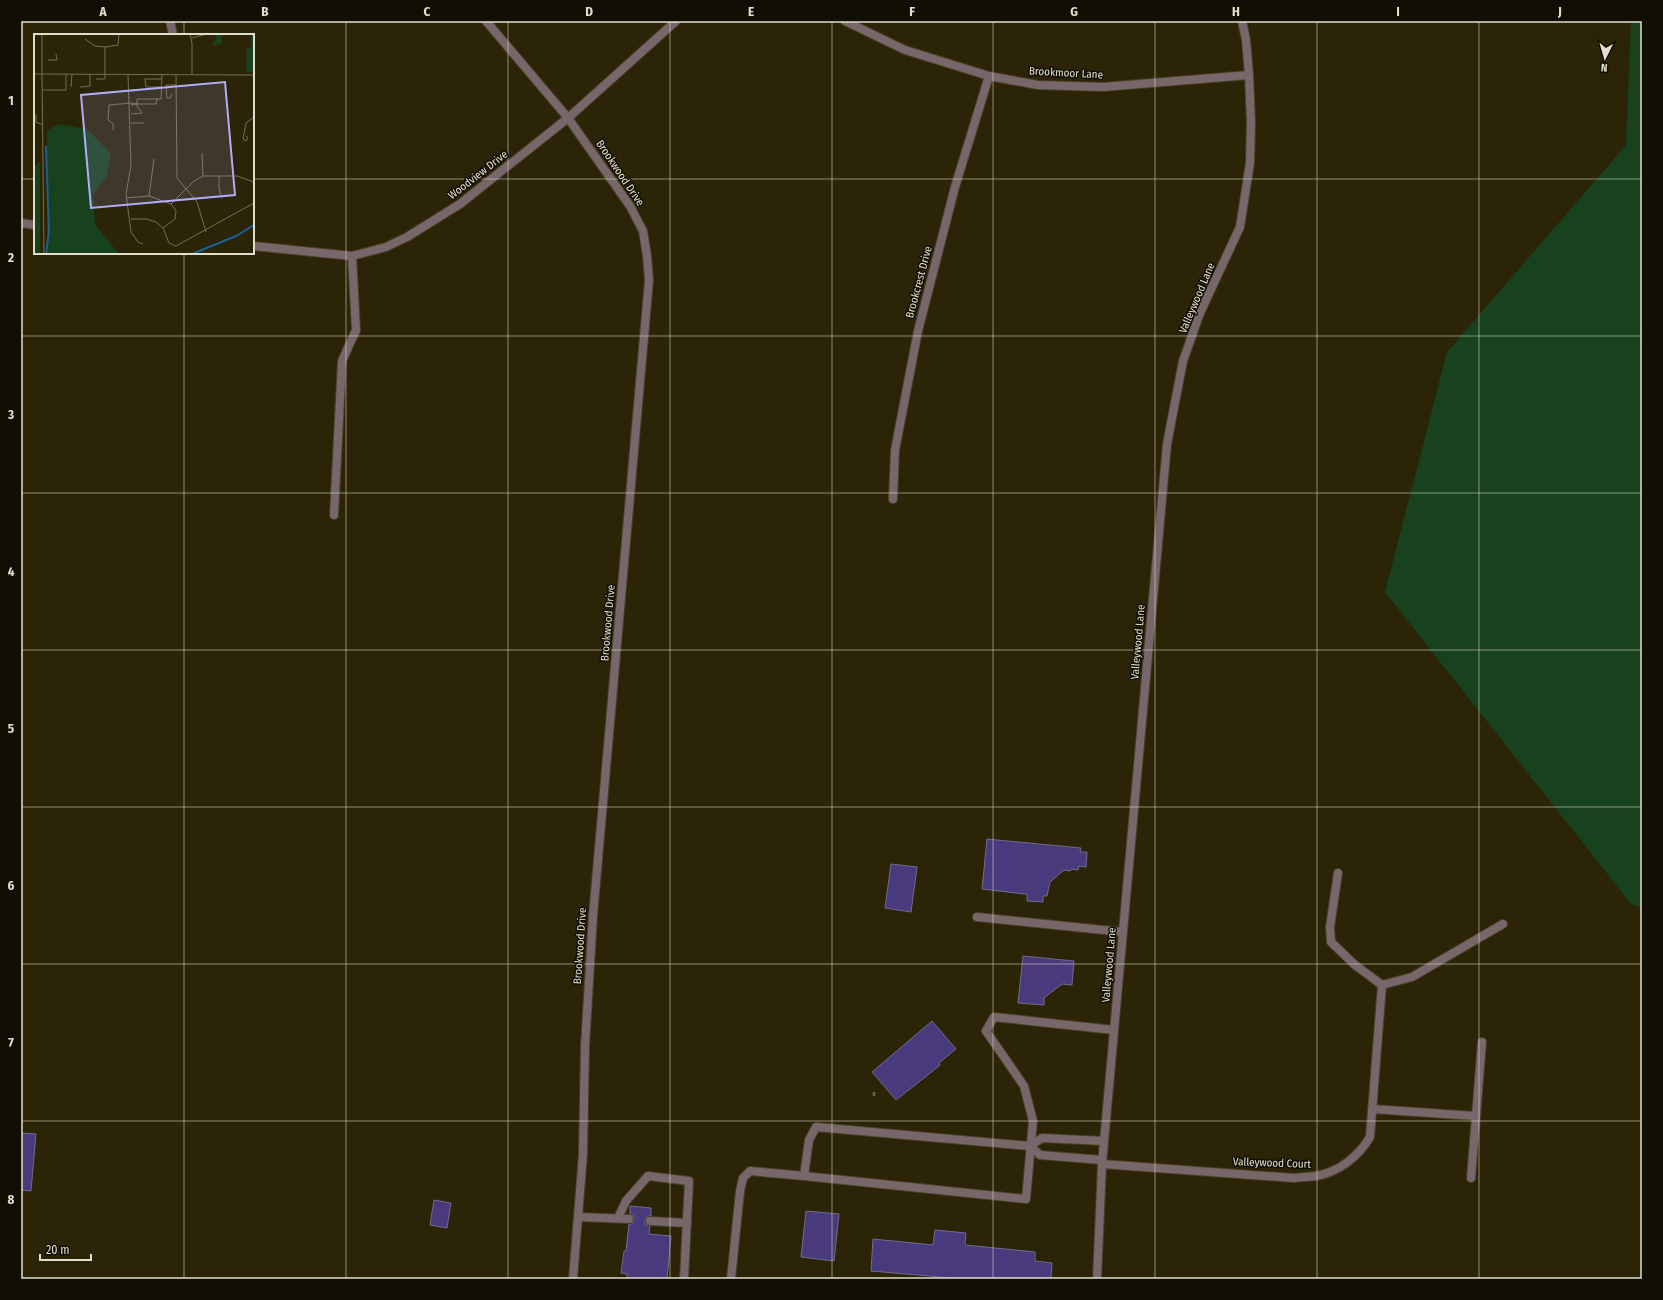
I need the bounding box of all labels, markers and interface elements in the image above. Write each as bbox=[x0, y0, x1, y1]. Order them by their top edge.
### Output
text: A bbox=[98, 4, 107, 19]
text: B bbox=[261, 4, 269, 19]
text: C bbox=[424, 4, 431, 19]
text: D bbox=[585, 4, 593, 19]
text: E bbox=[748, 4, 754, 19]
text: F bbox=[909, 4, 915, 19]
text: G bbox=[1070, 4, 1078, 19]
text: H bbox=[1232, 4, 1240, 19]
text: I bbox=[1396, 4, 1400, 19]
text: J bbox=[1557, 4, 1562, 19]
inset map bbox=[34, 34, 254, 254]
north arrow bbox=[1585, 38, 1625, 78]
text: N bbox=[1600, 61, 1608, 74]
street label: Brookmoor Lane bbox=[1029, 65, 1103, 81]
text: 1 bbox=[8, 93, 14, 108]
street label: Brookwood Drive bbox=[593, 138, 647, 208]
street label: Woodview Drive bbox=[446, 148, 510, 202]
street label: Brookcrest Drive bbox=[903, 245, 935, 319]
text: 2 bbox=[7, 250, 14, 265]
street label: Valleywood Lane bbox=[1176, 261, 1218, 335]
text: 3 bbox=[7, 407, 14, 422]
text: 4 bbox=[8, 564, 15, 579]
street label: Brookwood Drive bbox=[598, 584, 618, 662]
street label: Valleywood Lane bbox=[1128, 604, 1148, 680]
text: 5 bbox=[8, 721, 14, 736]
text: 6 bbox=[8, 878, 15, 893]
street label: Brookwood Drive bbox=[571, 907, 589, 985]
street label: Valleywood Lane bbox=[1099, 927, 1119, 1003]
text: 7 bbox=[8, 1035, 14, 1050]
street label: Valleywood Court bbox=[1233, 1155, 1312, 1171]
text: 8 bbox=[8, 1192, 15, 1207]
scale bar bbox=[40, 1236, 91, 1262]
text: 20 m bbox=[46, 1243, 70, 1257]

